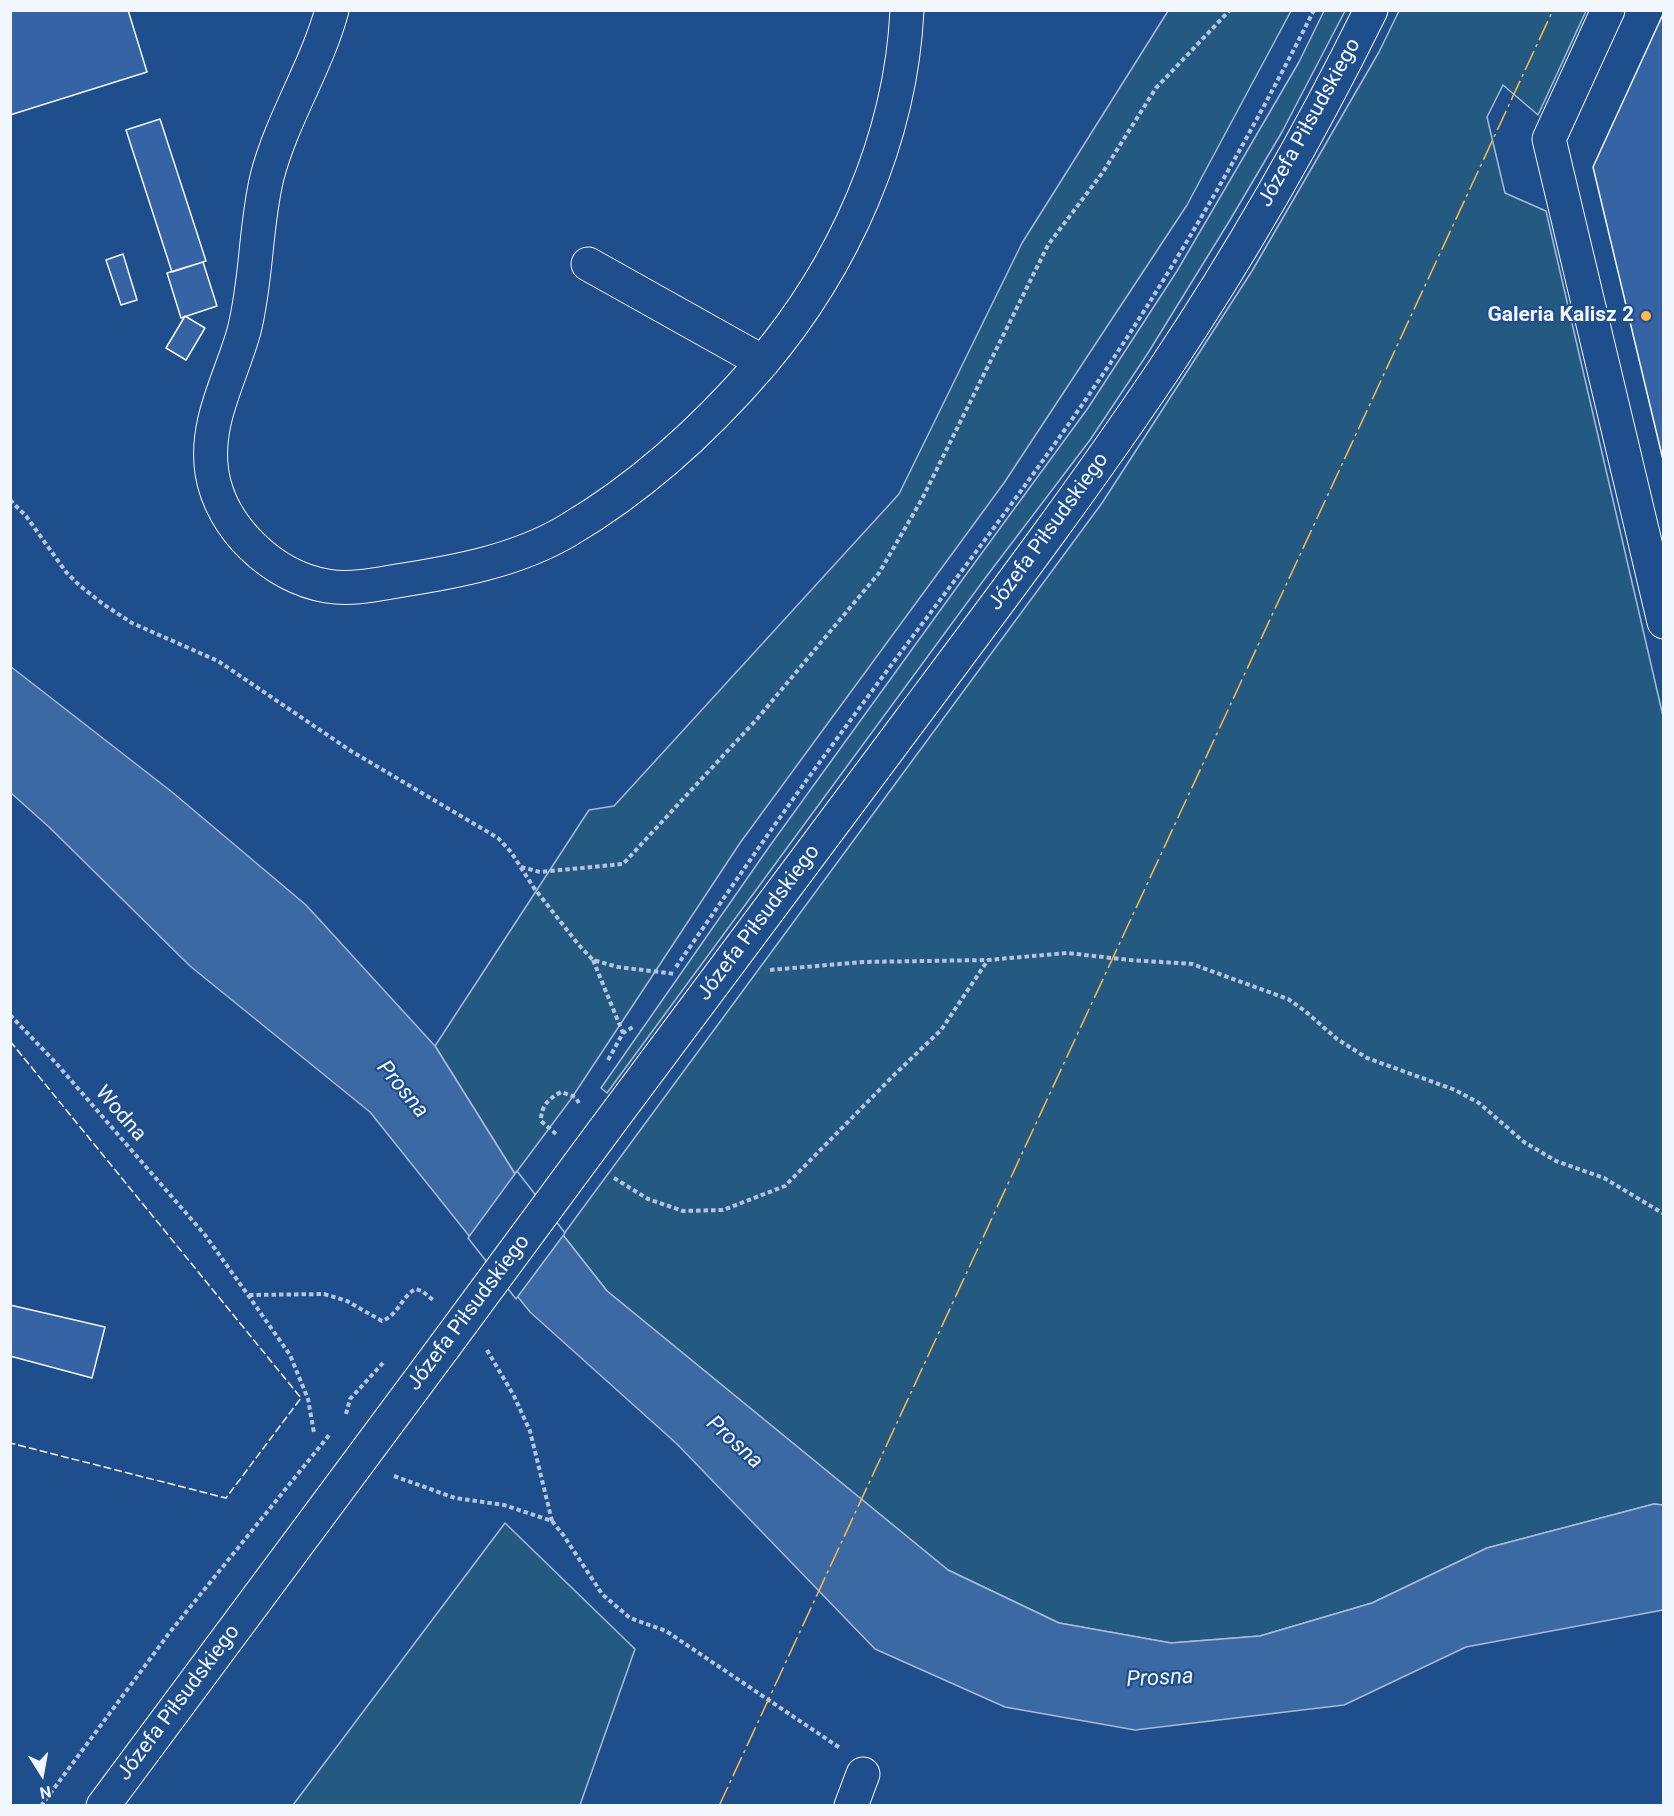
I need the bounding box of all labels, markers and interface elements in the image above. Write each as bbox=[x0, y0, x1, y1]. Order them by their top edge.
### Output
street label: Józefa Piłsudskiego bbox=[1253, 34, 1367, 212]
place label: Galeria Kalisz 2 bbox=[1487, 303, 1634, 329]
marker: Galeria Kalisz 2 bbox=[1639, 309, 1653, 323]
street label: Józefa Piłsudskiego bbox=[983, 448, 1115, 616]
street label: Józefa Piłsudskiego bbox=[692, 840, 826, 1006]
water label: Prosna bbox=[370, 1056, 434, 1124]
street label: Wodna bbox=[89, 1081, 151, 1147]
street label: Józefa Piłsudskiego bbox=[402, 1230, 536, 1396]
water label: Prosna bbox=[700, 1411, 768, 1475]
street label: Józefa Piłsudskiego bbox=[112, 1620, 246, 1786]
water label: Prosna bbox=[1126, 1664, 1194, 1694]
north arrow bbox=[12, 1744, 72, 1804]
text: N bbox=[38, 1782, 53, 1803]

